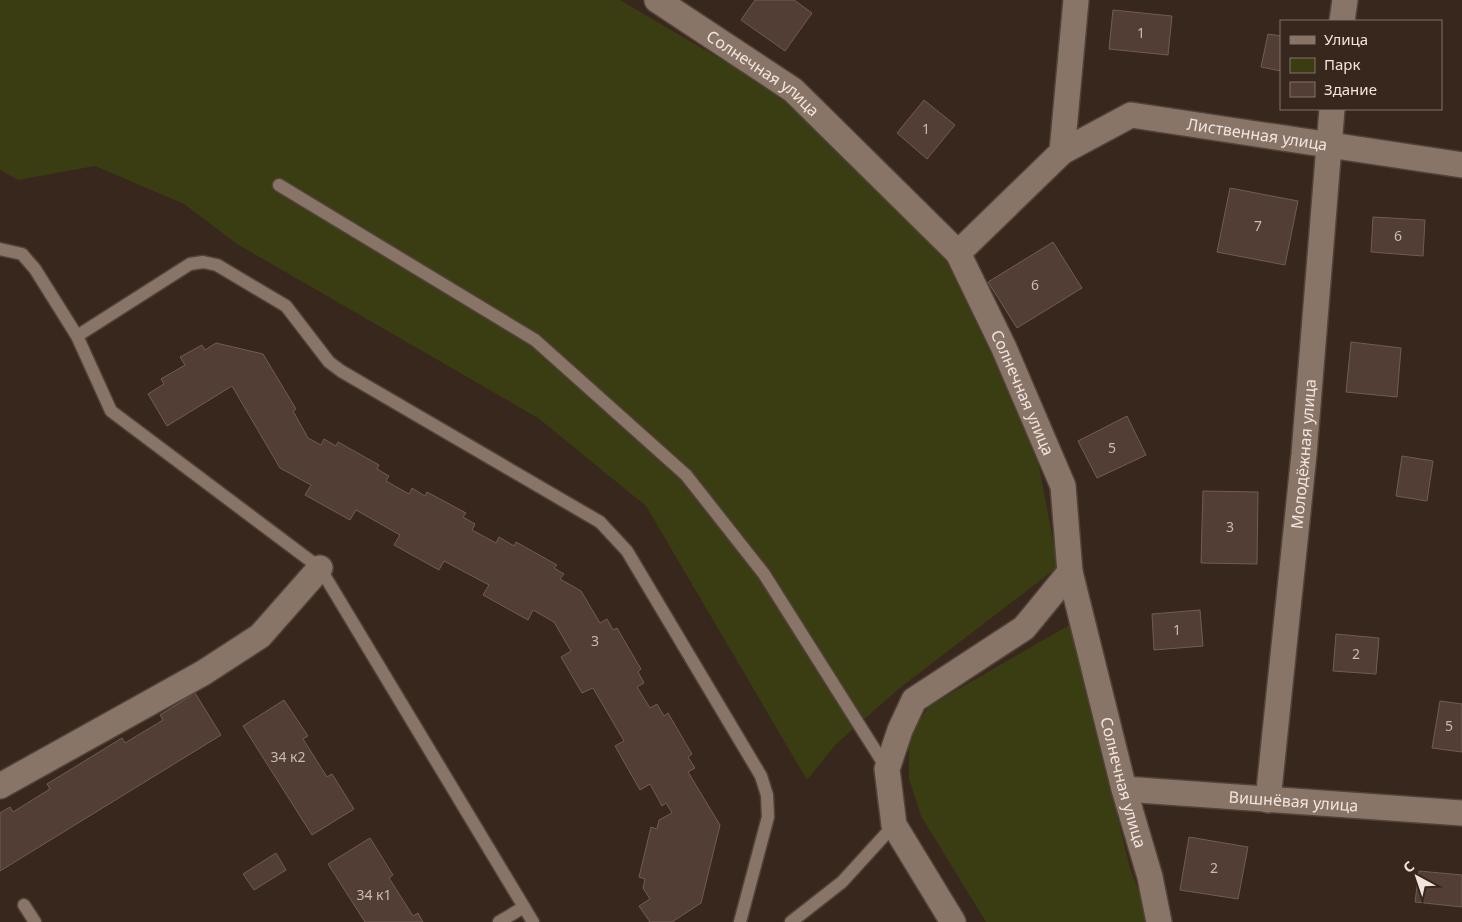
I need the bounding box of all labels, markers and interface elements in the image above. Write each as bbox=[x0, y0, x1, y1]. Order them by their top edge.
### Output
legend bbox=[1280, 20, 1442, 110]
house number: 1 bbox=[1137, 23, 1145, 42]
street label: Солнечная улица bbox=[702, 25, 824, 121]
text: Улица bbox=[1324, 29, 1368, 49]
text: Парк bbox=[1324, 54, 1360, 74]
text: Здание bbox=[1324, 79, 1377, 99]
street label: Лиственная улица bbox=[1186, 113, 1329, 156]
house number: 1 bbox=[922, 119, 930, 138]
house number: 7 bbox=[1254, 216, 1262, 235]
house number: 6 bbox=[1394, 226, 1402, 245]
house number: 6 bbox=[1031, 275, 1039, 294]
street label: Солнечная улица bbox=[986, 326, 1060, 459]
street label: Молодёжная улица bbox=[1285, 378, 1321, 530]
house number: 5 bbox=[1108, 438, 1116, 457]
house number: 3 bbox=[1226, 517, 1234, 536]
house number: 1 bbox=[1173, 620, 1181, 639]
house number: 3 bbox=[591, 631, 599, 650]
house number: 2 bbox=[1352, 644, 1360, 663]
street label: Солнечная улица bbox=[1095, 715, 1152, 850]
house number: 5 bbox=[1445, 716, 1453, 735]
house number: 34 к2 bbox=[270, 747, 306, 766]
street label: Вишнёвая улица bbox=[1228, 785, 1359, 817]
north arrow bbox=[1392, 852, 1442, 902]
text: С bbox=[1399, 856, 1418, 877]
house number: 2 bbox=[1210, 858, 1218, 877]
house number: 34 к1 bbox=[356, 885, 392, 904]

